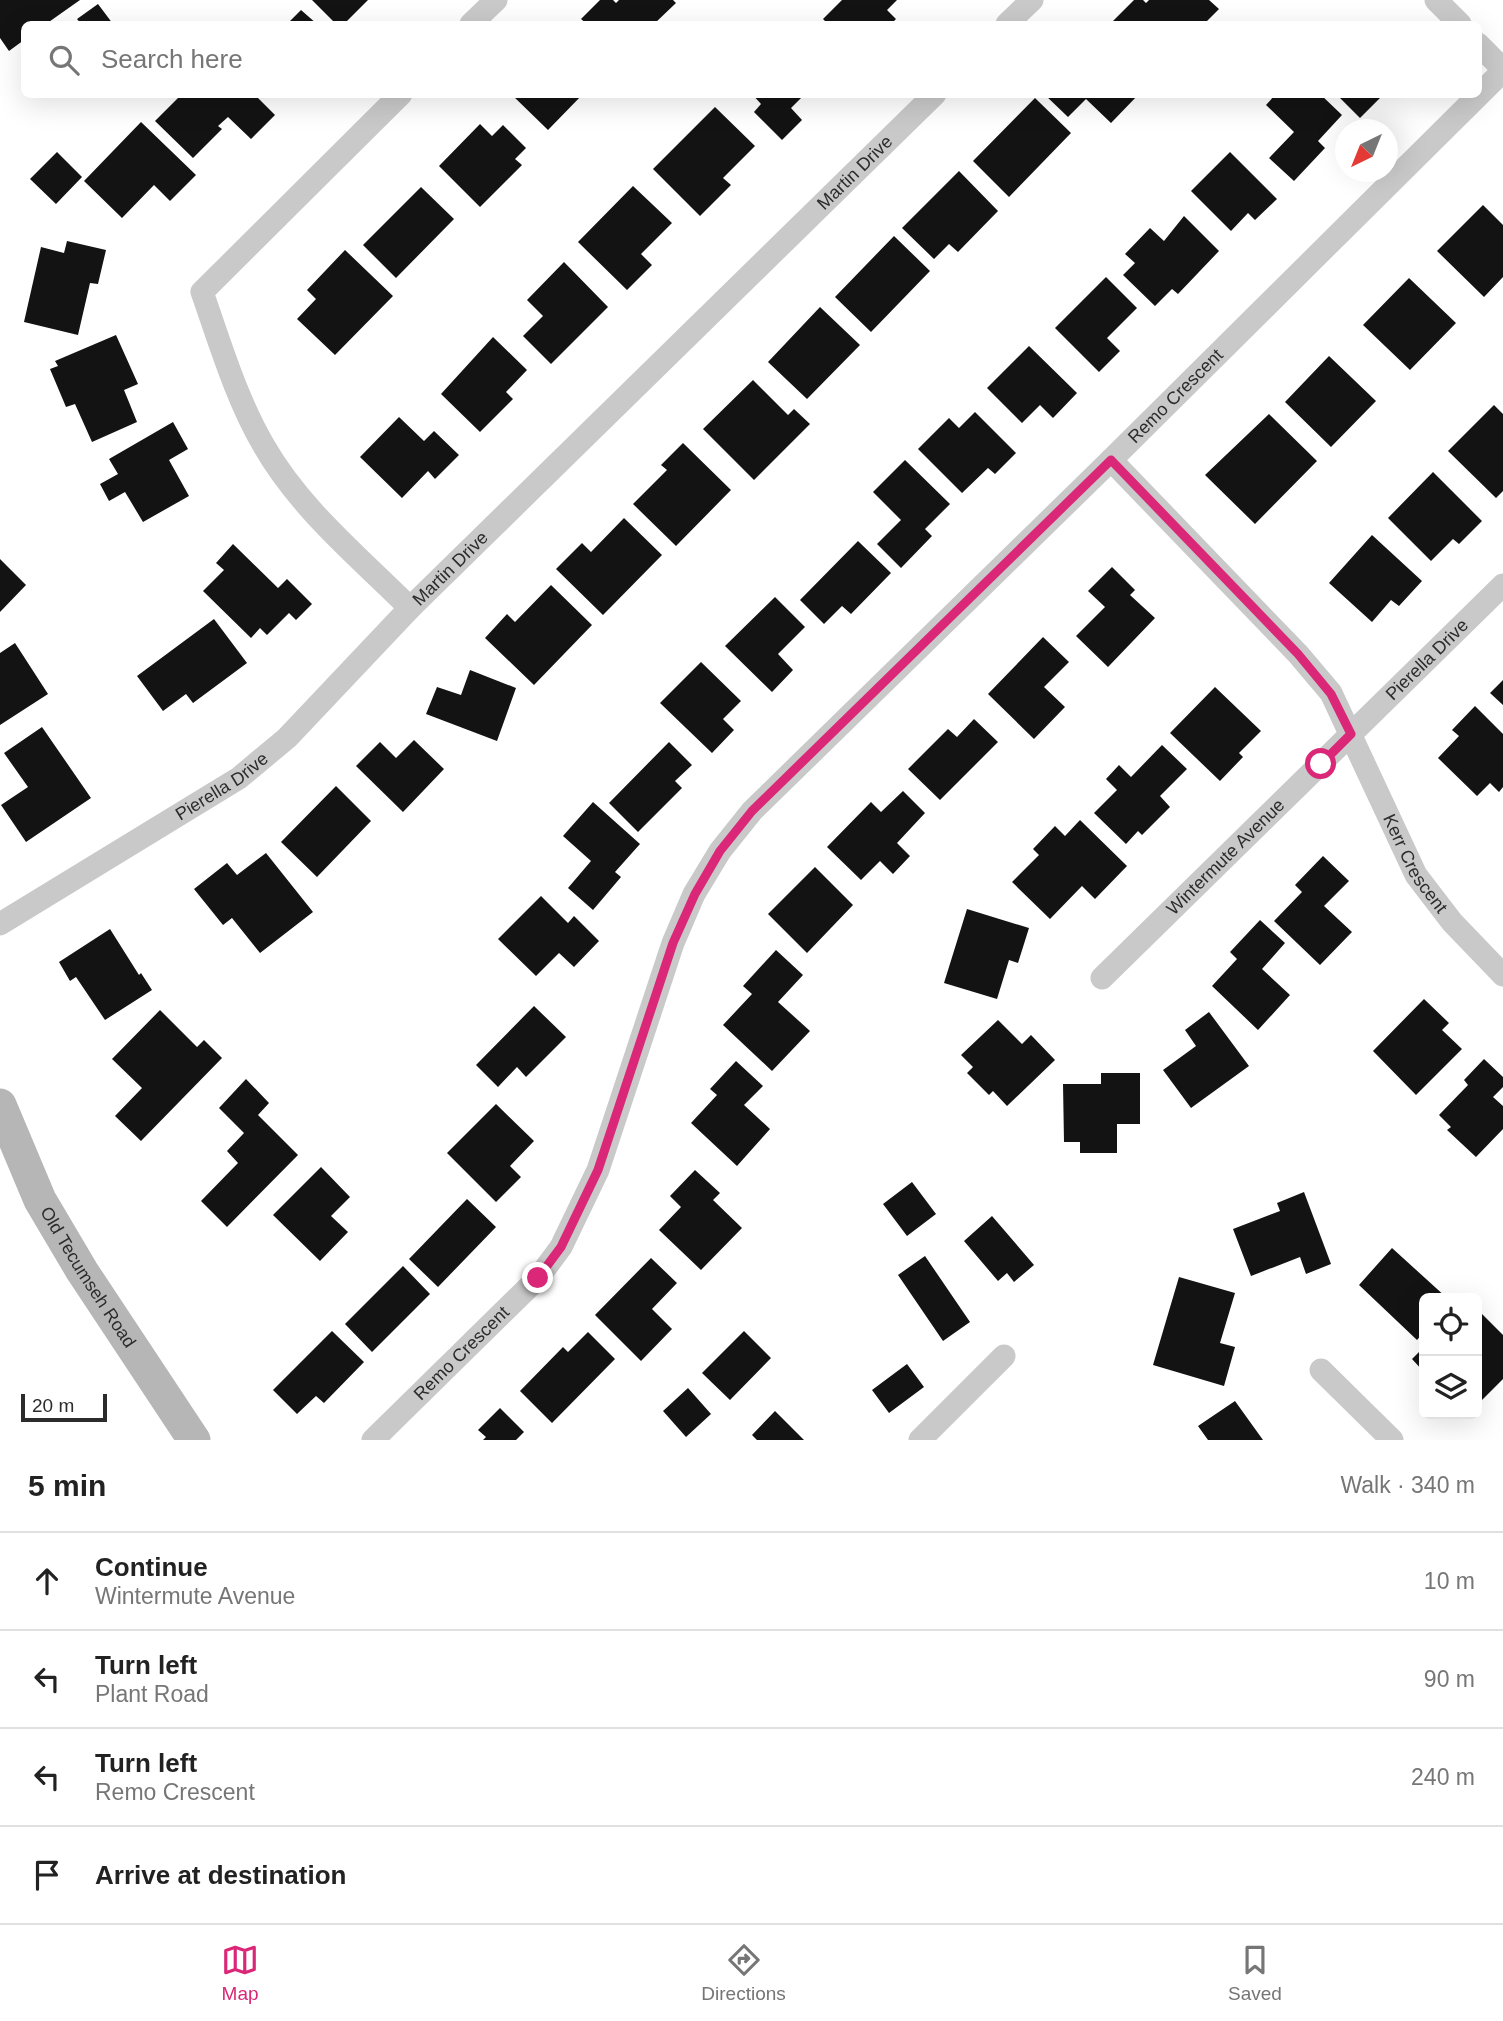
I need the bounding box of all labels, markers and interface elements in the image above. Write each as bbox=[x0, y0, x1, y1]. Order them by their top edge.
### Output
search box bbox=[21, 21, 1482, 98]
icon: search bbox=[45, 41, 83, 79]
text: Search here bbox=[101, 44, 243, 74]
north arrow bbox=[1335, 119, 1398, 182]
street label: Martin Drive bbox=[813, 131, 896, 214]
street label: Remo Crescent bbox=[1124, 345, 1227, 447]
street label: Martin Drive bbox=[409, 527, 492, 610]
street label: Pierella Drive bbox=[1382, 615, 1472, 704]
street label: Pierella Drive bbox=[172, 748, 272, 824]
route start bbox=[1305, 748, 1336, 779]
street label: Wintermute Avenue bbox=[1163, 795, 1289, 919]
street label: Kerr Crescent bbox=[1379, 811, 1451, 917]
street label: Old Tecumseh Road bbox=[36, 1203, 140, 1351]
route end bbox=[522, 1262, 553, 1293]
map controls bbox=[1419, 1293, 1482, 1419]
button: locate bbox=[1419, 1293, 1482, 1356]
street label: Remo Crescent bbox=[410, 1302, 513, 1404]
button: layers bbox=[1419, 1356, 1482, 1419]
scale bar bbox=[21, 1391, 107, 1423]
text: 20 m bbox=[32, 1395, 74, 1416]
text: 5 min bbox=[28, 1469, 106, 1502]
text: Walk · 340 m bbox=[1340, 1472, 1475, 1498]
text: Continue bbox=[95, 1552, 208, 1582]
icon: ahead bbox=[28, 1562, 66, 1600]
text: 10 m bbox=[1424, 1568, 1475, 1594]
text: Wintermute Avenue bbox=[95, 1583, 295, 1609]
text: Turn left bbox=[95, 1650, 197, 1680]
icon: left bbox=[28, 1660, 66, 1698]
text: 90 m bbox=[1424, 1666, 1475, 1692]
text: Plant Road bbox=[95, 1681, 209, 1707]
text: Turn left bbox=[95, 1748, 197, 1778]
icon: left bbox=[28, 1758, 66, 1796]
text: 240 m bbox=[1411, 1764, 1475, 1790]
text: Remo Crescent bbox=[95, 1779, 255, 1805]
icon: arrive bbox=[28, 1856, 66, 1894]
text: Arrive at destination bbox=[95, 1860, 346, 1890]
tab: Map bbox=[221, 1941, 259, 2005]
tab: Directions bbox=[701, 1941, 786, 2005]
tab: Saved bbox=[1228, 1941, 1282, 2005]

